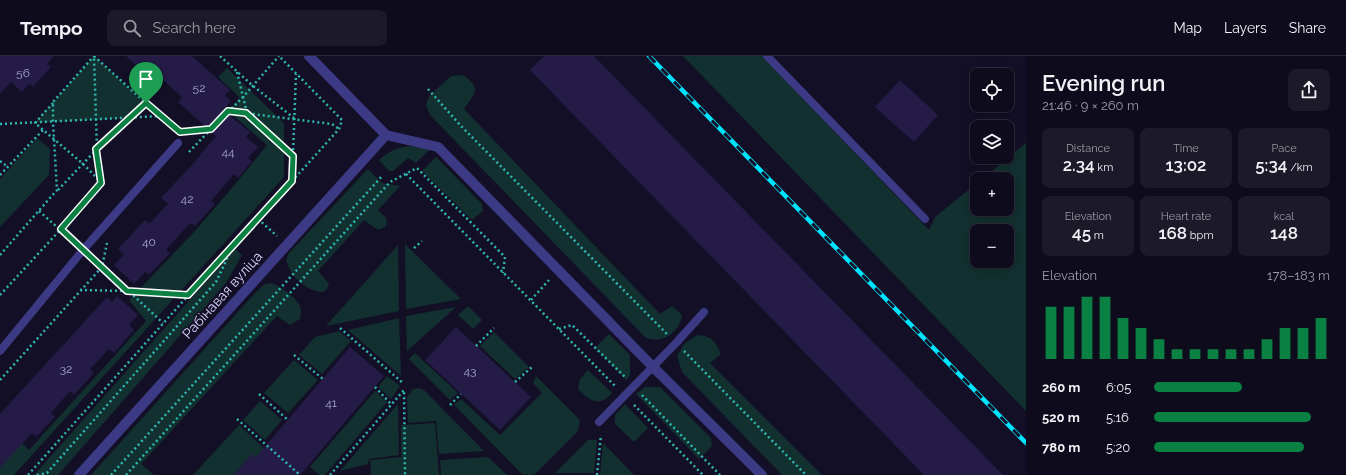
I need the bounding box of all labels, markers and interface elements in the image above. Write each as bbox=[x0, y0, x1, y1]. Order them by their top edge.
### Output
search box bbox=[107, 10, 387, 46]
text: Tempo bbox=[20, 17, 83, 39]
icon: search bbox=[121, 17, 143, 39]
text: Search here bbox=[153, 19, 236, 37]
text: Map bbox=[1174, 20, 1202, 36]
text: Layers bbox=[1224, 20, 1267, 36]
text: Share bbox=[1289, 20, 1326, 36]
pin bbox=[129, 62, 163, 103]
house number: 56 bbox=[16, 66, 30, 80]
icon: arrive bbox=[135, 68, 157, 90]
map controls bbox=[970, 68, 1014, 268]
button: locate bbox=[970, 68, 1014, 112]
button: share bbox=[1288, 69, 1330, 111]
text: Evening run bbox=[1042, 70, 1165, 96]
house number: 52 bbox=[193, 81, 205, 95]
text: 21:46 · 9 × 260 m bbox=[1042, 98, 1139, 113]
button: layers bbox=[970, 120, 1014, 164]
text: Distance bbox=[1066, 142, 1110, 155]
text: Time bbox=[1173, 142, 1199, 155]
text: Pace bbox=[1271, 142, 1297, 155]
house number: 44 bbox=[221, 145, 235, 159]
text: 2.34 bbox=[1063, 155, 1095, 175]
text: 13:02 bbox=[1166, 155, 1206, 175]
text: 5:34 bbox=[1255, 155, 1287, 175]
text: km bbox=[1095, 161, 1113, 174]
text: /km bbox=[1287, 161, 1313, 174]
button: + bbox=[970, 172, 1014, 216]
house number: 42 bbox=[181, 192, 193, 206]
text: Elevation bbox=[1065, 210, 1111, 223]
text: Heart rate bbox=[1161, 210, 1211, 223]
text: kcal bbox=[1274, 210, 1294, 223]
text: 45 bbox=[1072, 223, 1091, 243]
text: 168 bbox=[1158, 223, 1187, 243]
text: 148 bbox=[1270, 223, 1298, 243]
button: − bbox=[970, 224, 1014, 268]
text: m bbox=[1091, 229, 1104, 242]
text: bpm bbox=[1187, 229, 1214, 242]
house number: 40 bbox=[142, 235, 156, 249]
street label: Рабінавая вуліца bbox=[179, 248, 265, 342]
text: Elevation bbox=[1042, 268, 1097, 283]
text: 178–183 m bbox=[1267, 268, 1330, 283]
house number: 32 bbox=[60, 362, 72, 376]
house number: 43 bbox=[464, 364, 476, 378]
text: 260 m bbox=[1042, 380, 1080, 395]
text: 6:05 bbox=[1106, 380, 1131, 395]
house number: 41 bbox=[325, 396, 337, 410]
text: 520 m bbox=[1042, 410, 1080, 425]
text: 5:16 bbox=[1106, 410, 1129, 425]
text: 780 m bbox=[1042, 440, 1080, 455]
text: 5:20 bbox=[1106, 440, 1130, 455]

